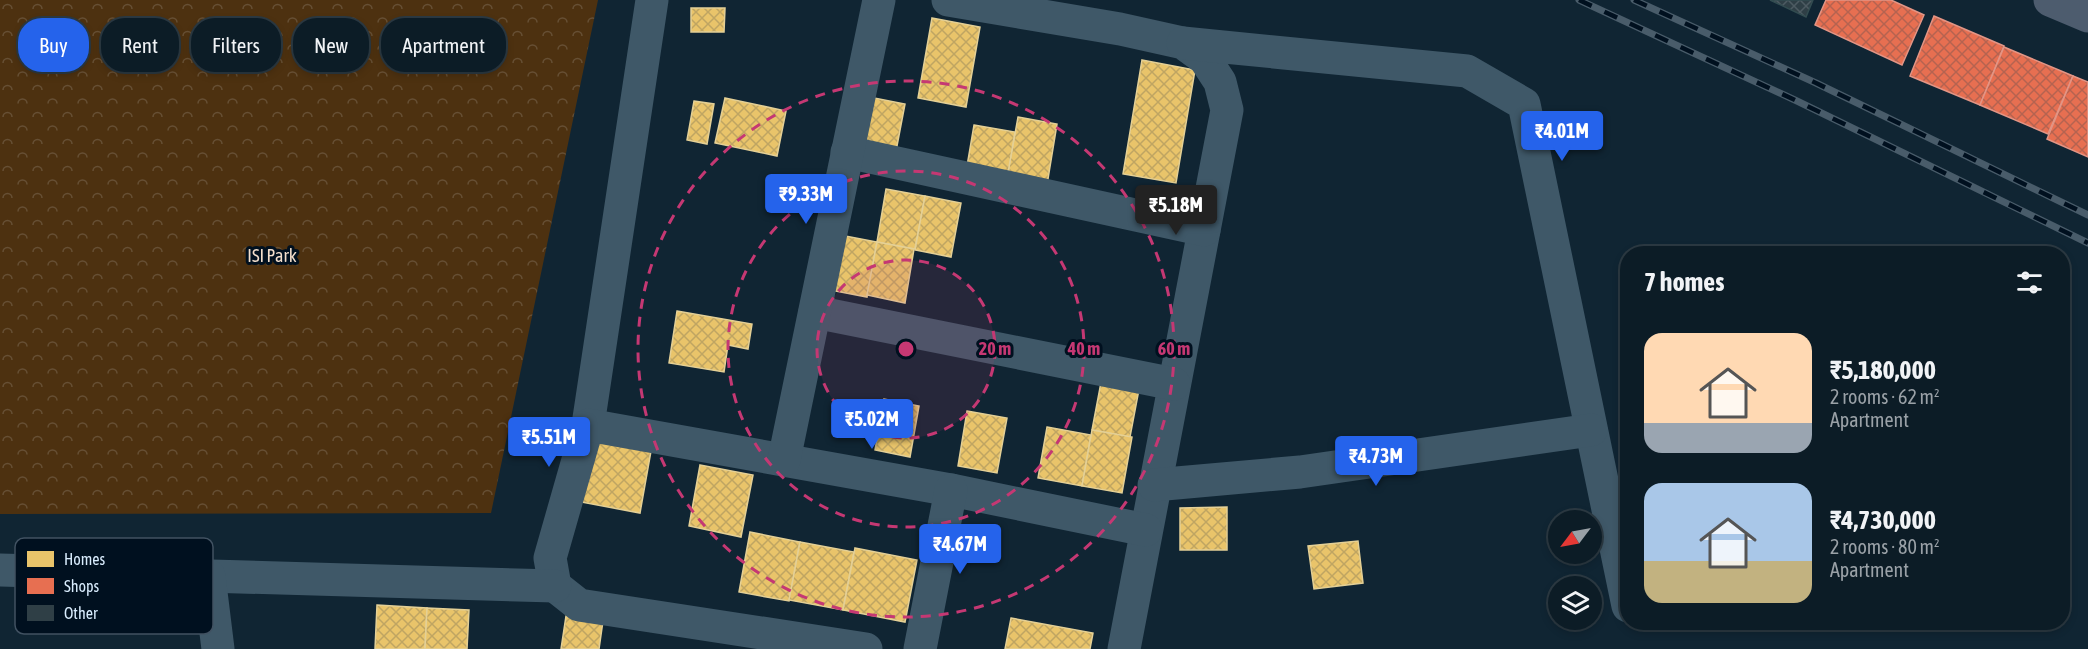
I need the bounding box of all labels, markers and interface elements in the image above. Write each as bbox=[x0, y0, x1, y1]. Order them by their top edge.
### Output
chip: Buy bbox=[18, 18, 89, 72]
chip: Rent bbox=[101, 18, 179, 72]
chip: Filters bbox=[191, 18, 281, 72]
chip: New bbox=[293, 18, 369, 72]
chip: Apartment bbox=[381, 18, 506, 72]
pin: ₹4.01M bbox=[1513, 111, 1611, 162]
text: ₹4.01M bbox=[1535, 119, 1589, 142]
pin: ₹9.33M bbox=[757, 174, 855, 225]
text: ₹9.33M bbox=[779, 182, 833, 205]
pin: ₹5.18M bbox=[1127, 185, 1225, 236]
text: ₹5.18M bbox=[1149, 193, 1203, 216]
park label: ISI Park bbox=[247, 245, 297, 266]
icon: filters bbox=[2013, 266, 2046, 299]
text: 7 homes bbox=[1644, 267, 1724, 297]
text: 20 m bbox=[979, 338, 1011, 359]
text: 40 m bbox=[1067, 338, 1100, 359]
text: 60 m bbox=[1158, 338, 1190, 359]
centre of rings bbox=[896, 339, 916, 359]
text: ₹5,180,000 bbox=[1830, 355, 1936, 385]
icon: home bbox=[1692, 357, 1764, 429]
text: 2 rooms · 62 m² bbox=[1830, 385, 1940, 408]
pin: ₹5.02M bbox=[823, 399, 921, 450]
text: ₹5.02M bbox=[845, 407, 899, 430]
text: Apartment bbox=[1830, 408, 1909, 431]
pin: ₹5.51M bbox=[500, 417, 598, 468]
text: ₹5.51M bbox=[522, 425, 576, 448]
pin: ₹4.73M bbox=[1327, 436, 1425, 487]
text: ₹4.73M bbox=[1349, 444, 1403, 467]
text: ₹4,730,000 bbox=[1830, 505, 1936, 535]
icon: home bbox=[1692, 507, 1764, 579]
north arrow bbox=[1548, 510, 1602, 564]
map controls bbox=[1548, 510, 1602, 630]
pin: ₹4.67M bbox=[911, 524, 1009, 575]
text: ₹4.67M bbox=[933, 532, 987, 555]
text: 2 rooms · 80 m² bbox=[1830, 535, 1940, 558]
legend bbox=[15, 538, 213, 634]
text: Homes bbox=[64, 550, 106, 568]
text: Apartment bbox=[1830, 558, 1909, 581]
button: layers bbox=[1548, 576, 1602, 630]
text: Shops bbox=[64, 577, 100, 596]
text: Other bbox=[64, 604, 98, 622]

